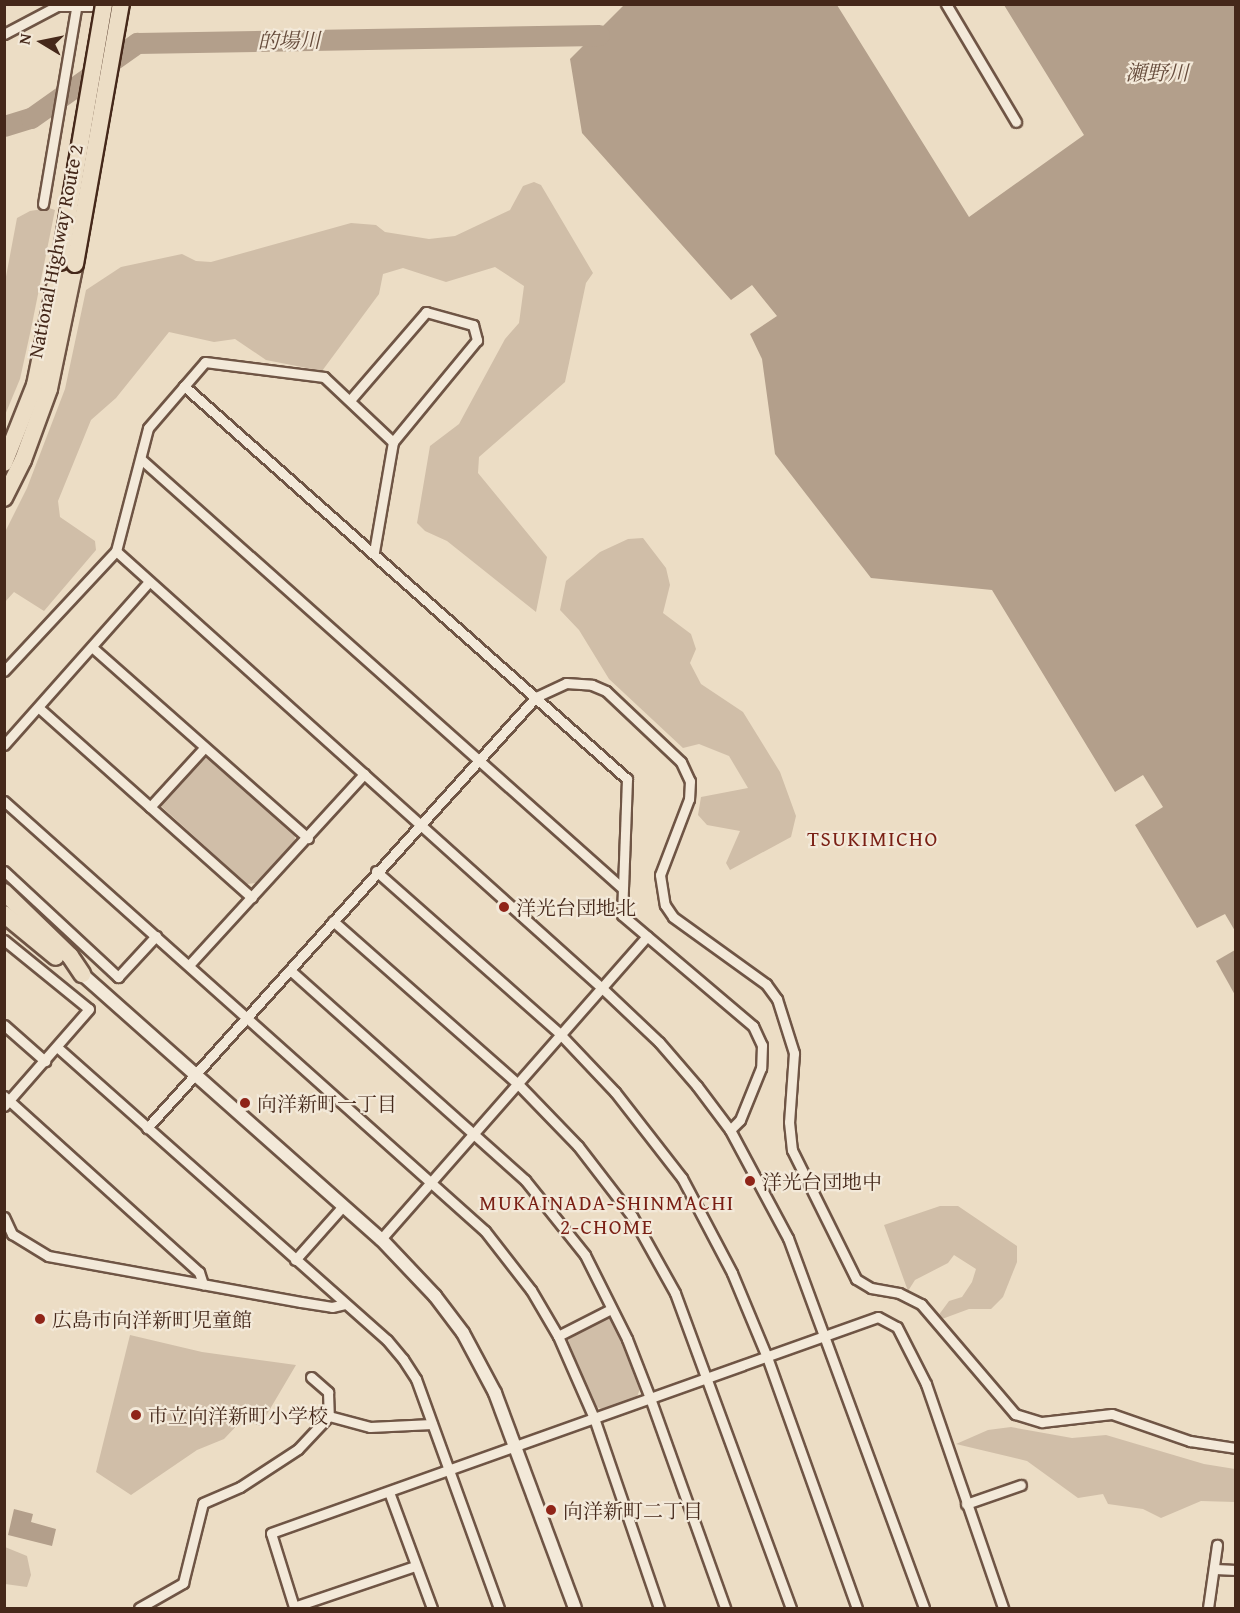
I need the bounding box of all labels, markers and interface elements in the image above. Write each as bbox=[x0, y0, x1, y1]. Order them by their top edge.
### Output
north arrow bbox=[12, 12, 72, 72]
water label: 的場川 bbox=[257, 28, 321, 54]
text: N bbox=[12, 32, 37, 46]
water label: 瀬野川 bbox=[1126, 60, 1188, 86]
street label: National Highway Route 2 bbox=[23, 142, 87, 360]
district label: TSUKIMICHO bbox=[807, 826, 939, 852]
place label: 洋光台団地北 bbox=[516, 895, 636, 919]
marker: 洋光台団地北 bbox=[497, 900, 511, 914]
place label: 向洋新町一丁目 bbox=[257, 1091, 397, 1115]
marker: 向洋新町一丁目 bbox=[238, 1096, 252, 1110]
place label: 洋光台団地中 bbox=[762, 1169, 882, 1193]
marker: 洋光台団地中 bbox=[743, 1174, 757, 1188]
district label: MUKAINADA-SHINMACHI 2-CHOME bbox=[479, 1190, 735, 1240]
place label: 広島市向洋新町児童館 bbox=[52, 1307, 252, 1331]
marker: 広島市向洋新町児童館 bbox=[33, 1312, 47, 1326]
place label: 市立向洋新町小学校 bbox=[148, 1403, 328, 1427]
marker: 市立向洋新町小学校 bbox=[129, 1408, 143, 1422]
place label: 向洋新町二丁目 bbox=[563, 1498, 703, 1522]
marker: 向洋新町二丁目 bbox=[544, 1503, 558, 1517]

